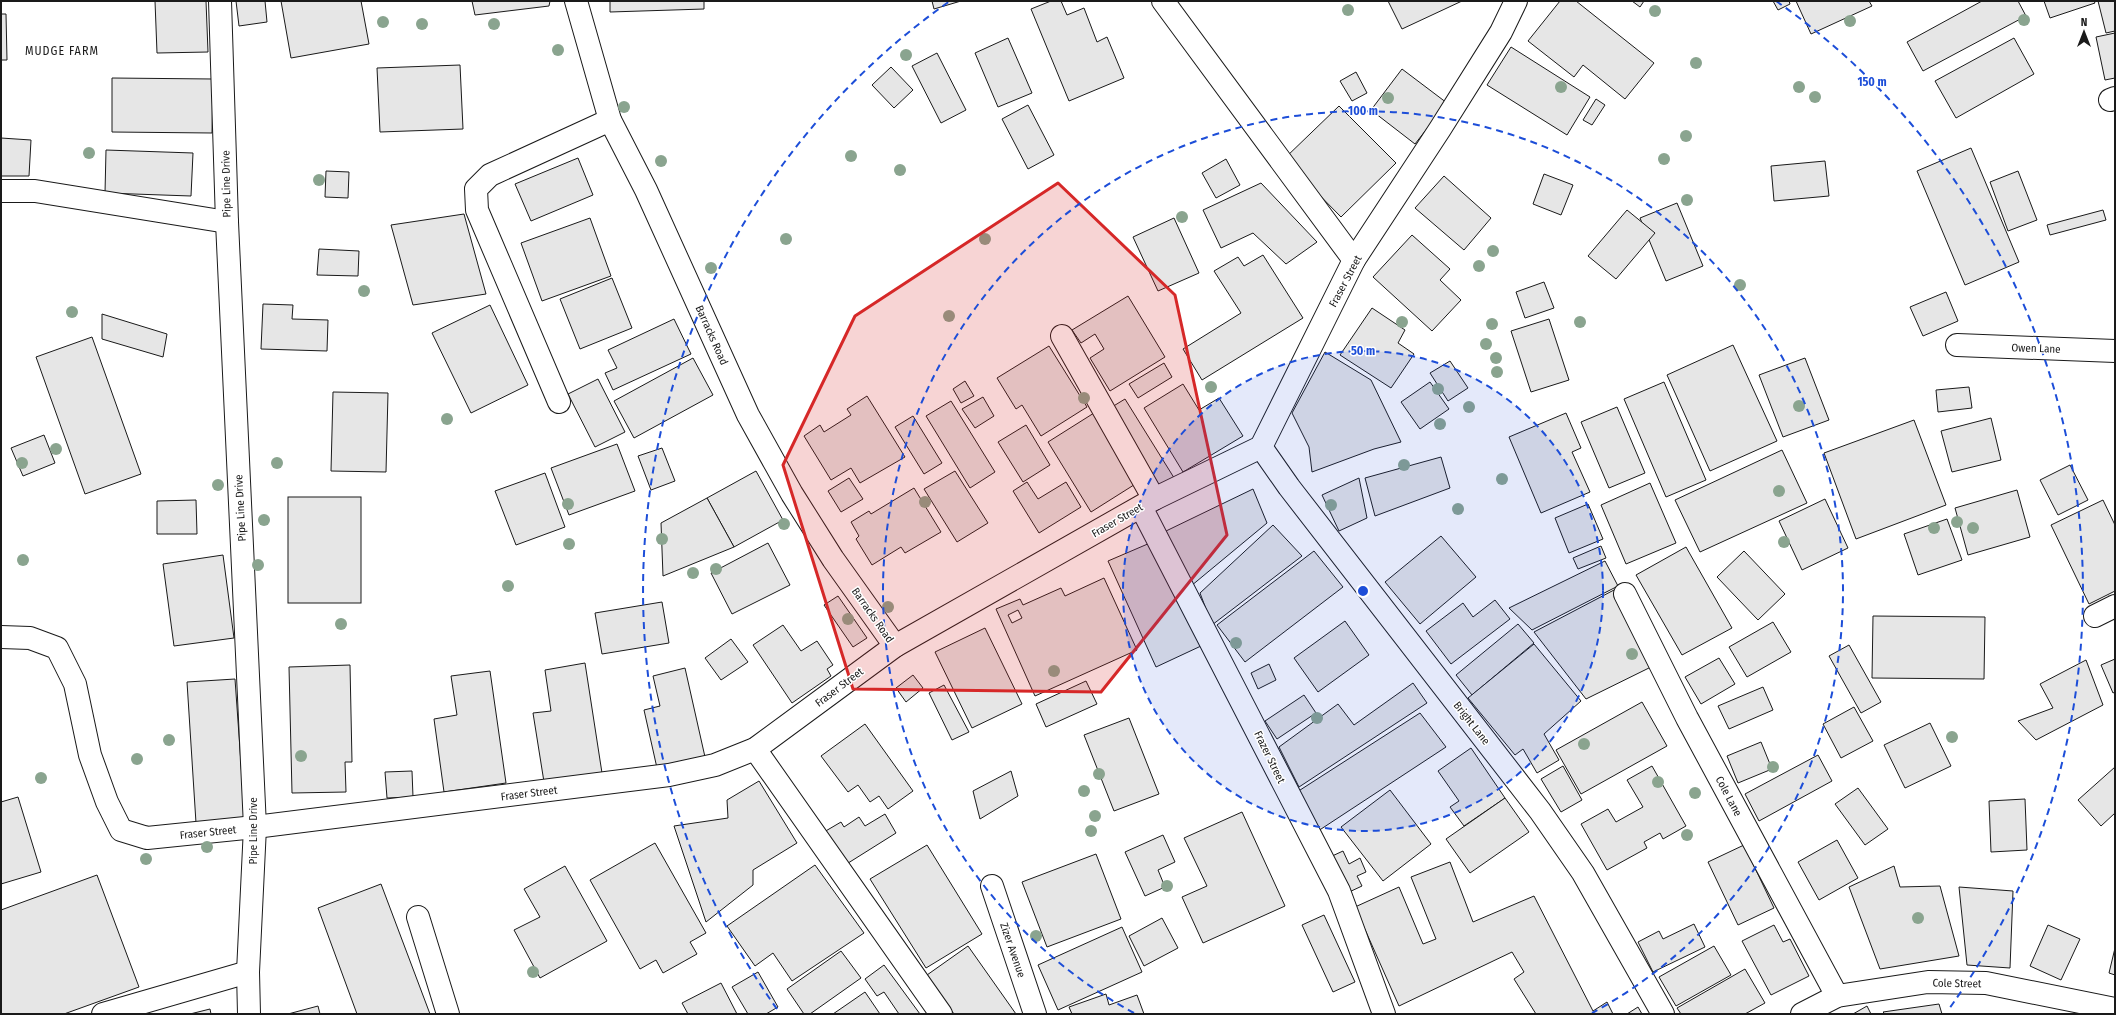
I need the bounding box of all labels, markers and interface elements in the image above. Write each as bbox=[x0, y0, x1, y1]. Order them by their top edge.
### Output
north arrow bbox=[2064, 12, 2104, 52]
text: N bbox=[2081, 16, 2087, 29]
district label: MUDGE FARM bbox=[25, 44, 99, 58]
text: 150 m bbox=[1857, 75, 1887, 89]
text: 100 m bbox=[1348, 104, 1378, 118]
street label: Pipe Line Drive bbox=[219, 150, 234, 218]
street label: Fraser Street bbox=[1326, 253, 1365, 309]
street label: Barracks Road bbox=[693, 303, 730, 367]
street label: Owen Lane bbox=[2011, 341, 2061, 356]
text: 50 m bbox=[1351, 344, 1375, 358]
street label: Pipe Line Drive bbox=[232, 474, 249, 542]
street label: Fraser Street bbox=[1089, 500, 1145, 540]
centre of rings bbox=[1356, 584, 1370, 598]
street label: Barracks Road bbox=[849, 585, 896, 645]
street label: Fraser Street bbox=[813, 665, 866, 710]
street label: Bright Lane bbox=[1451, 699, 1492, 747]
street label: Frazer Street bbox=[1251, 729, 1288, 786]
street label: Cole Lane bbox=[1713, 774, 1744, 818]
street label: Fraser Street bbox=[500, 784, 558, 803]
street label: Pipe Line Drive bbox=[247, 797, 260, 865]
street label: Fraser Street bbox=[179, 823, 237, 842]
street label: Zizer Avenue bbox=[997, 921, 1028, 979]
street label: Cole Street bbox=[1932, 977, 1982, 990]

